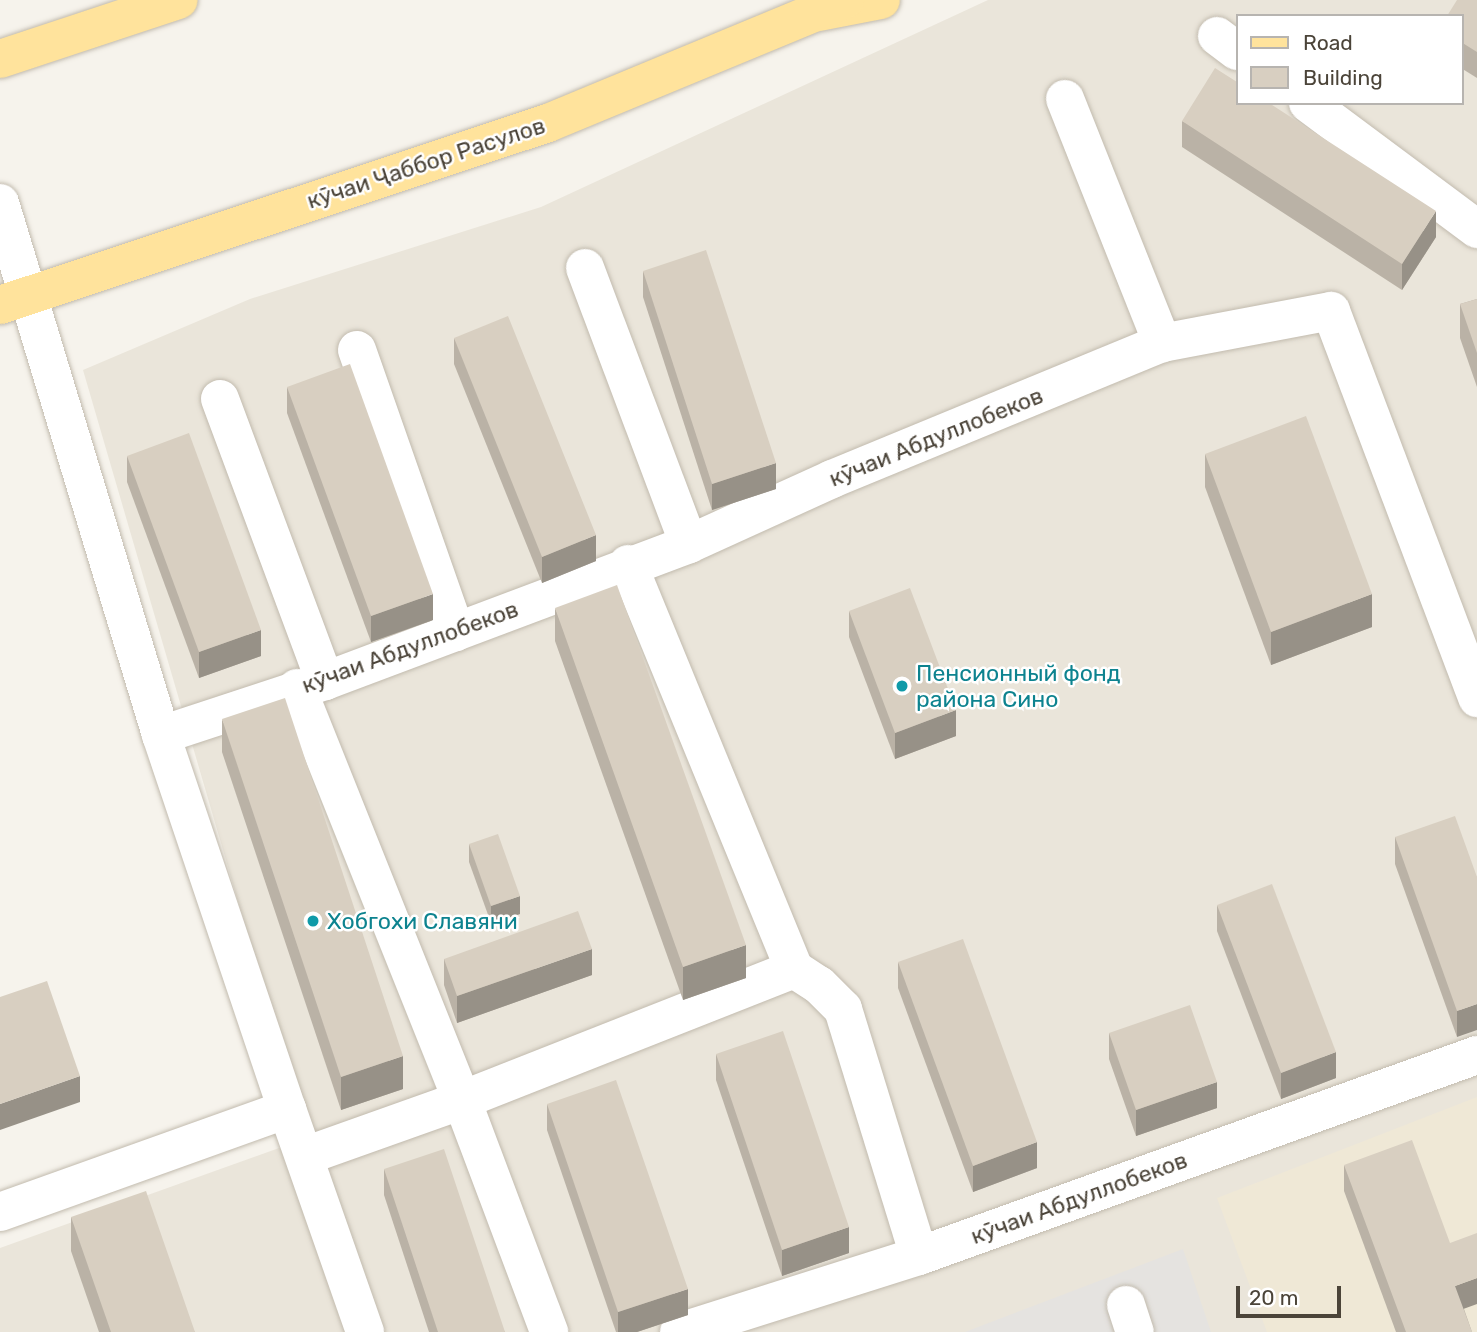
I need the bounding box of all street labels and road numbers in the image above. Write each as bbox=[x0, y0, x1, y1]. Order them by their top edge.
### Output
street label: кӯчаи Ҷаббор Расулов bbox=[303, 111, 549, 215]
street label: кӯчаи Абдуллобеков bbox=[825, 381, 1047, 493]
street label: кӯчаи Абдуллобеков bbox=[298, 595, 522, 699]
street label: кӯчаи Абдуллобеков bbox=[967, 1146, 1191, 1250]

